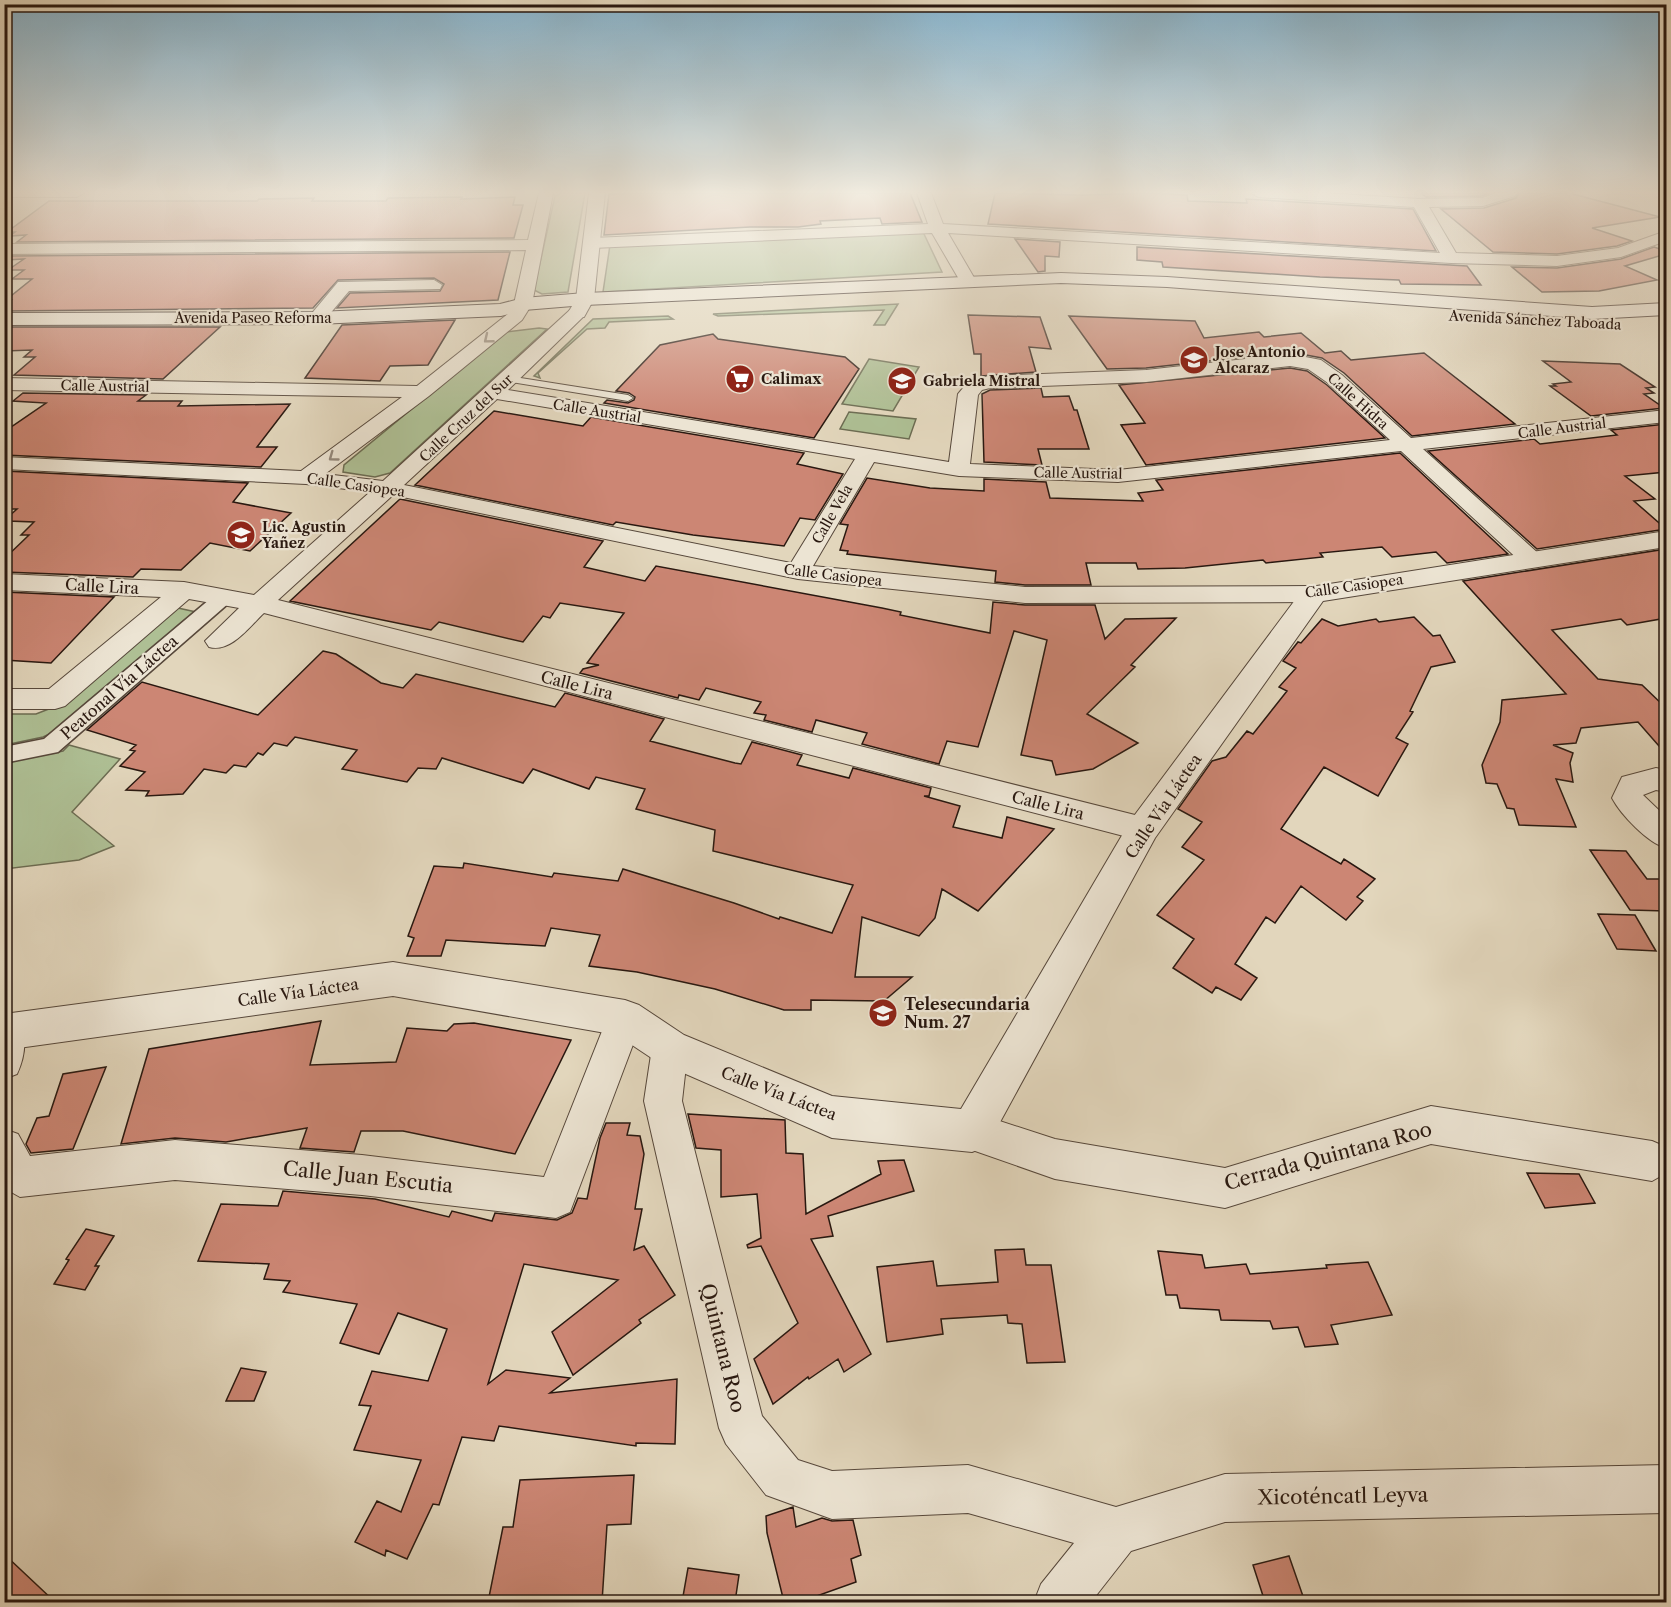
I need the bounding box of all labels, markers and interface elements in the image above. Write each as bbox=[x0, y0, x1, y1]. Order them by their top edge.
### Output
street label: Avenida Sánchez Taboada bbox=[1447, 306, 1622, 334]
street label: Avenida Paseo Reforma bbox=[173, 309, 332, 327]
one-way arrow bbox=[484, 331, 495, 342]
place label: Jose Antonio Alcaraz bbox=[1212, 343, 1306, 377]
school or university icon: Jose Antonio Alcaraz bbox=[1178, 344, 1210, 376]
supermarket icon: Calimax bbox=[724, 363, 756, 395]
school or university icon: Gabriela Mistral bbox=[886, 365, 918, 397]
street label: Calle Hidra bbox=[1324, 369, 1393, 434]
street label: Calle Cruz del Sur bbox=[415, 370, 517, 466]
place label: Calimax bbox=[761, 370, 822, 388]
place label: Gabriela Mistral bbox=[923, 372, 1040, 390]
street label: Calle Austrial bbox=[60, 376, 150, 396]
street label: Calle Austrial bbox=[552, 395, 642, 427]
street label: Calle Austrial bbox=[1517, 414, 1607, 442]
one-way arrow bbox=[329, 450, 340, 461]
street label: Calle Austrial bbox=[1033, 463, 1123, 483]
street label: Calle Casiopea bbox=[306, 469, 407, 501]
street label: Calle Vela bbox=[808, 480, 857, 547]
place label: Lic. Agustin Yañez bbox=[261, 518, 346, 552]
school or university icon: Lic. Agustin Yañez bbox=[225, 519, 257, 551]
street label: Calle Casiopea bbox=[783, 560, 884, 590]
street label: Calle Casiopea bbox=[1304, 570, 1405, 602]
street label: Calle Lira bbox=[65, 574, 140, 598]
street label: Peatonal Vía Láctea bbox=[56, 630, 182, 743]
street label: Calle Lira bbox=[539, 666, 616, 704]
street label: Calle Vía Láctea bbox=[1121, 749, 1206, 862]
street label: Calle Lira bbox=[1010, 786, 1087, 824]
street label: Calle Vía Láctea bbox=[236, 974, 360, 1010]
place label: Telesecundaria Num. 27 bbox=[904, 994, 1031, 1032]
school or university icon: Telesecundaria Num. 27 bbox=[867, 997, 899, 1029]
street label: Calle Vía Láctea bbox=[718, 1062, 840, 1124]
street label: Cerrada Quintana Roo bbox=[1222, 1117, 1434, 1195]
street label: Calle Juan Escutia bbox=[282, 1156, 455, 1198]
street label: Quintana Roo bbox=[695, 1281, 751, 1415]
street label: Xicoténcatl Leyva bbox=[1257, 1483, 1429, 1510]

